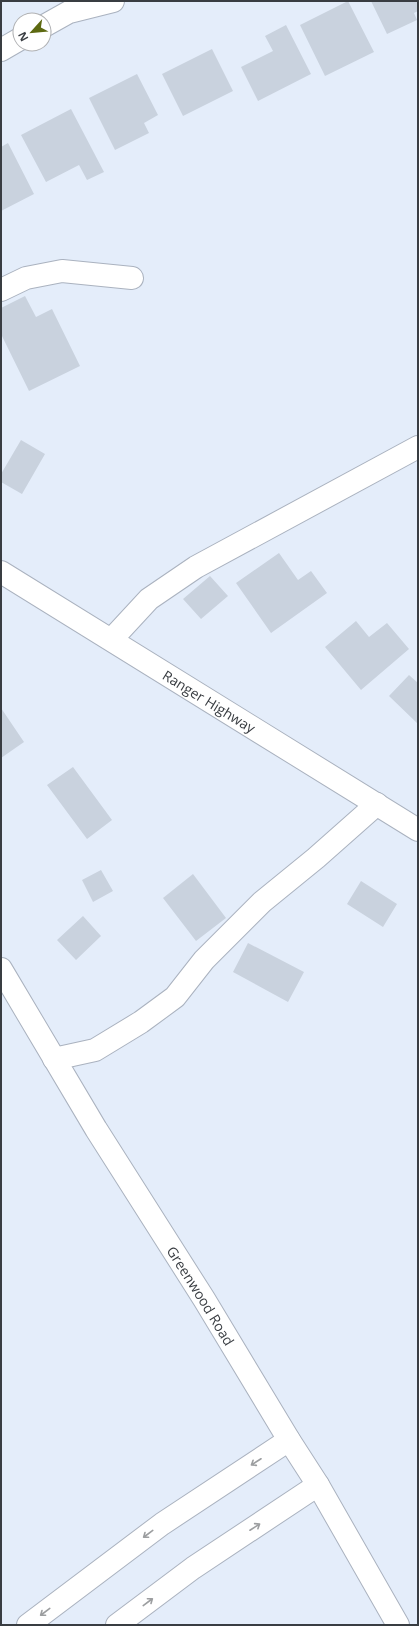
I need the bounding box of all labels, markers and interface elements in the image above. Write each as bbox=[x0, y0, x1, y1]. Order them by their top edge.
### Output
north arrow bbox=[12, 12, 52, 52]
text: N bbox=[14, 29, 31, 44]
street label: Ranger Highway bbox=[159, 665, 260, 737]
street label: Greenwood Road bbox=[163, 1242, 239, 1349]
one-way arrow bbox=[251, 1458, 262, 1466]
one-way arrow bbox=[249, 1523, 260, 1531]
one-way arrow bbox=[143, 1530, 154, 1538]
one-way arrow bbox=[143, 1597, 154, 1606]
one-way arrow bbox=[39, 1608, 50, 1617]

